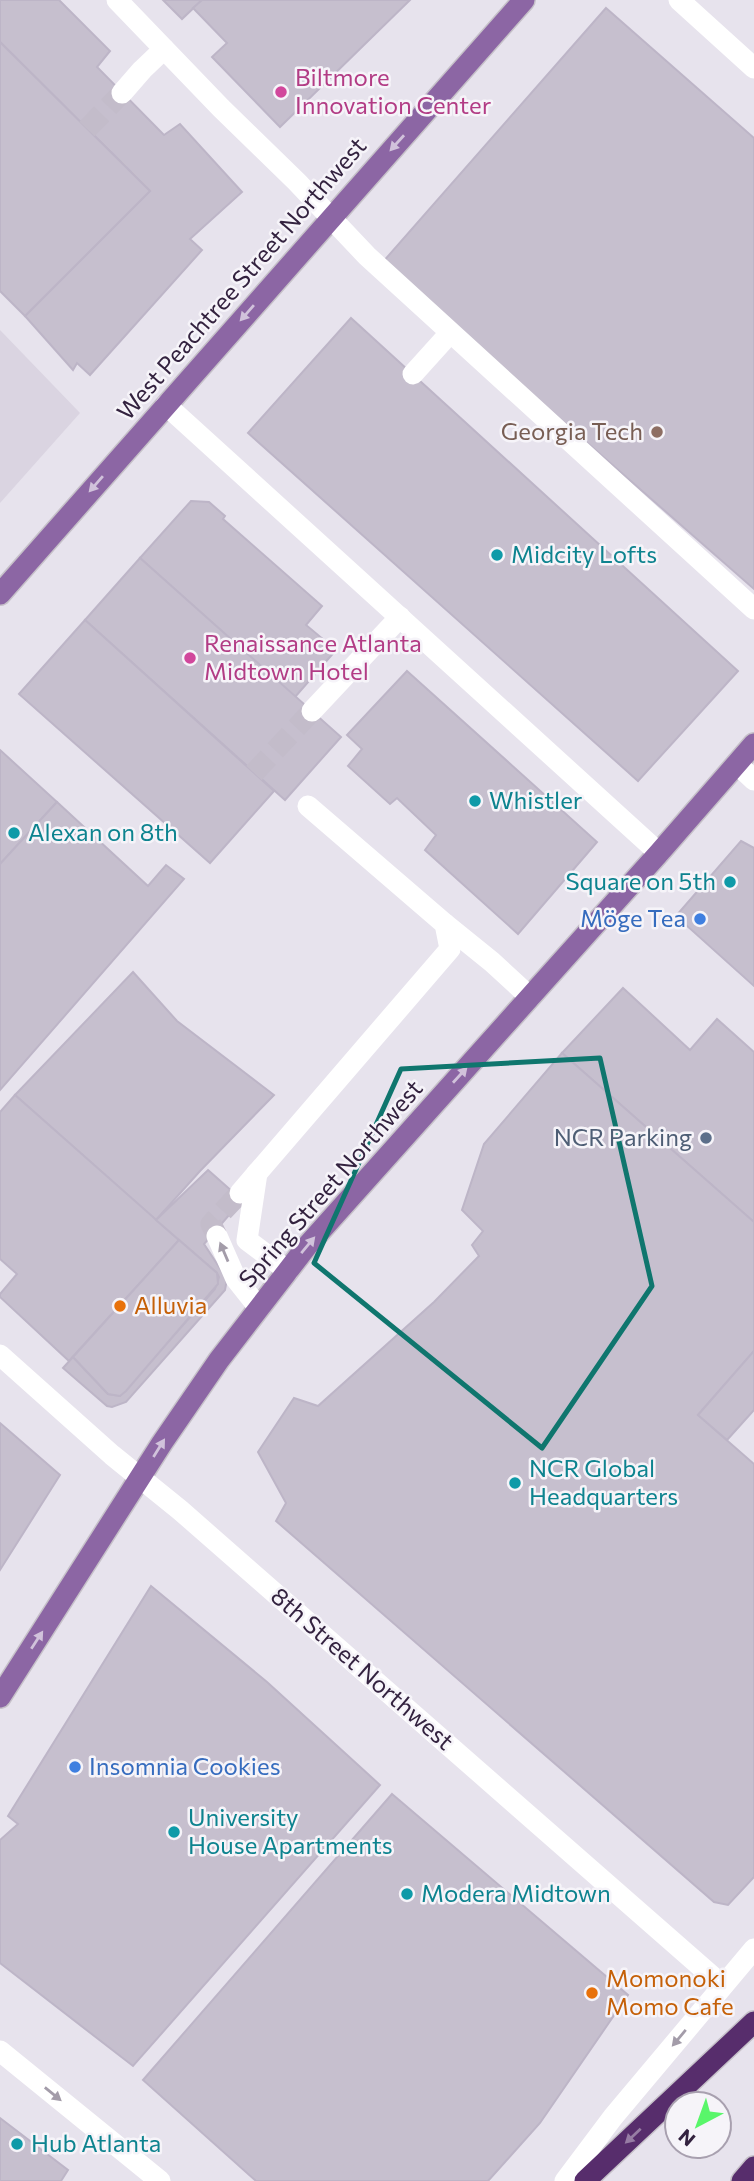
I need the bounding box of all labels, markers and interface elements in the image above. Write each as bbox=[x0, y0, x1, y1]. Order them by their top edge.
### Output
place label: Biltmore Innovation Center bbox=[295, 62, 492, 119]
marker: Biltmore Innovation Center bbox=[273, 84, 289, 100]
street label: West Peachtree Street Northwest bbox=[110, 131, 372, 425]
one-way arrow bbox=[389, 134, 405, 152]
one-way arrow bbox=[239, 305, 255, 322]
place label: Georgia Tech bbox=[501, 416, 643, 445]
marker: Georgia Tech bbox=[649, 424, 665, 440]
one-way arrow bbox=[88, 475, 104, 493]
place label: Midcity Lofts bbox=[511, 539, 657, 568]
marker: Midcity Lofts bbox=[489, 547, 505, 563]
place label: Renaissance Atlanta Midtown Hotel bbox=[204, 628, 422, 685]
marker: Renaissance Atlanta Midtown Hotel bbox=[182, 650, 198, 666]
place label: Whistler bbox=[489, 785, 583, 814]
marker: Whistler bbox=[467, 793, 483, 809]
place label: Alexan on 8th bbox=[28, 817, 178, 846]
marker: Alexan on 8th bbox=[6, 825, 22, 841]
place label: Square on 5th bbox=[565, 866, 716, 895]
marker: Square on 5th bbox=[722, 874, 738, 890]
place label: Möge Tea bbox=[580, 903, 686, 932]
marker: Möge Tea bbox=[692, 911, 708, 927]
one-way arrow bbox=[452, 1067, 467, 1084]
street label: Spring Street Northwest bbox=[232, 1073, 428, 1293]
place label: NCR Parking bbox=[554, 1122, 692, 1151]
marker: NCR Parking bbox=[698, 1130, 714, 1146]
one-way arrow bbox=[300, 1237, 315, 1254]
one-way arrow bbox=[218, 1242, 230, 1262]
place label: Alluvia bbox=[134, 1290, 207, 1319]
marker: Alluvia bbox=[112, 1298, 128, 1314]
one-way arrow bbox=[152, 1438, 165, 1457]
place label: NCR Global Headquarters bbox=[529, 1453, 678, 1510]
marker: NCR Global Headquarters bbox=[507, 1475, 523, 1491]
street label: 8th Street Northwest bbox=[266, 1581, 460, 1755]
one-way arrow bbox=[30, 1630, 43, 1650]
place label: Insomnia Cookies bbox=[89, 1751, 281, 1780]
marker: Insomnia Cookies bbox=[67, 1759, 83, 1775]
place label: University House Apartments bbox=[188, 1802, 393, 1859]
marker: University House Apartments bbox=[166, 1824, 182, 1840]
place label: Modera Midtown bbox=[421, 1878, 611, 1907]
marker: Modera Midtown bbox=[399, 1886, 415, 1902]
place label: Momonoki Momo Cafe bbox=[606, 1963, 734, 2020]
marker: Momonoki Momo Cafe bbox=[584, 1985, 600, 2001]
one-way arrow bbox=[672, 2029, 687, 2046]
one-way arrow bbox=[44, 2086, 62, 2101]
north arrow bbox=[663, 2090, 733, 2160]
text: N bbox=[674, 2125, 699, 2152]
place label: Hub Atlanta bbox=[31, 2128, 161, 2157]
one-way arrow bbox=[625, 2128, 642, 2144]
marker: Hub Atlanta bbox=[9, 2136, 25, 2152]

